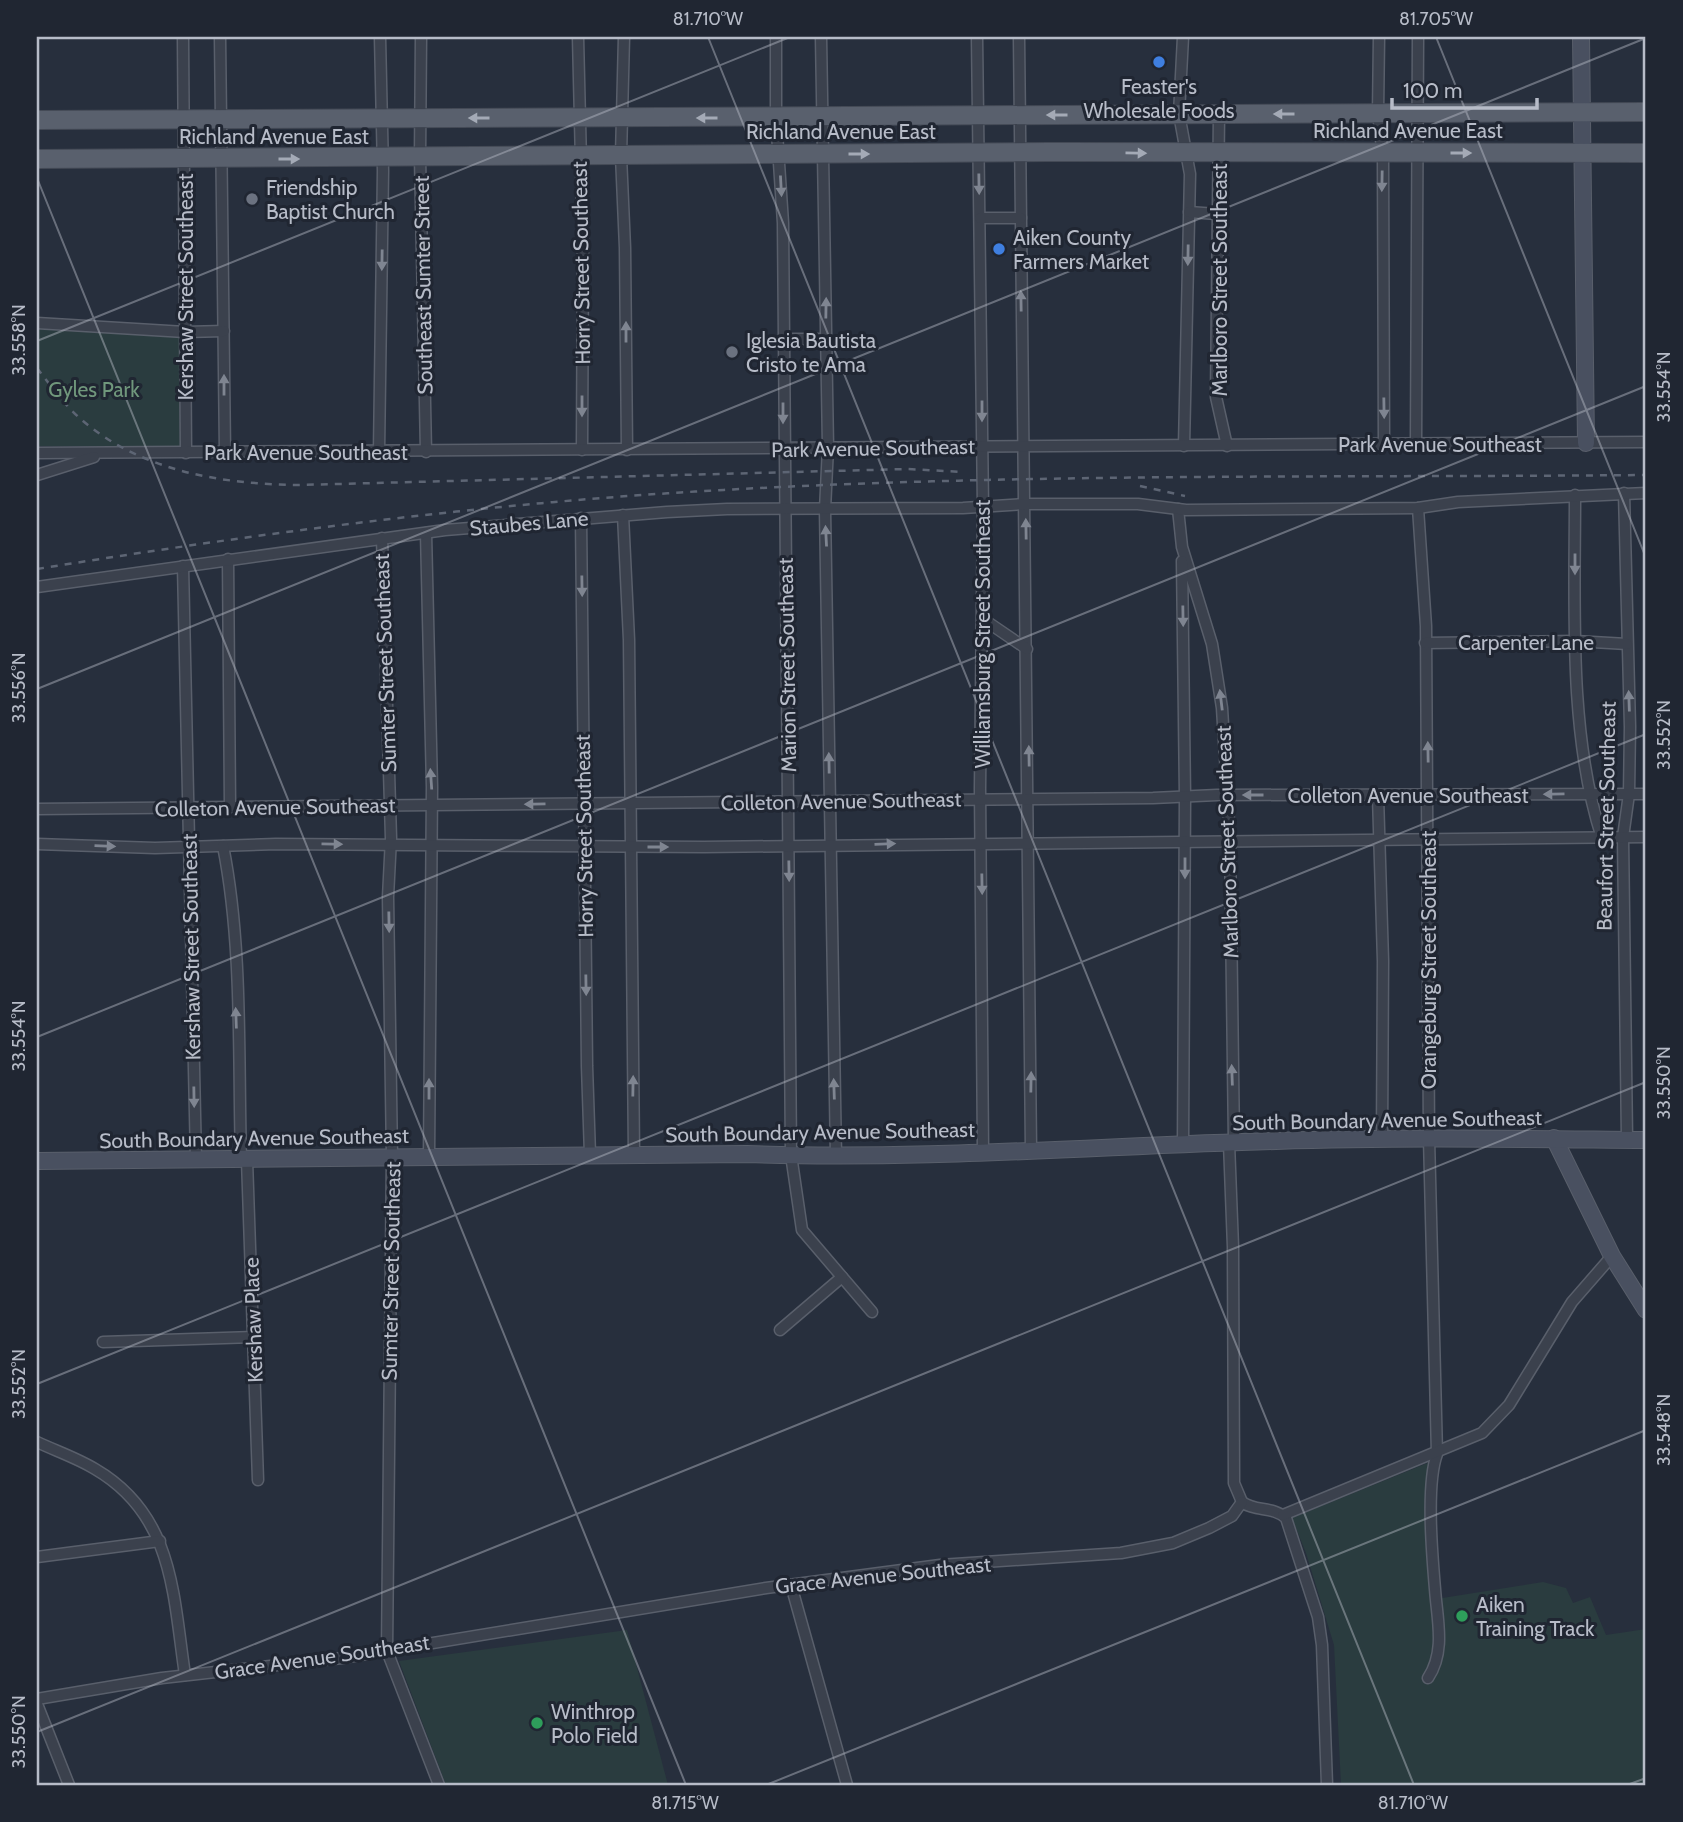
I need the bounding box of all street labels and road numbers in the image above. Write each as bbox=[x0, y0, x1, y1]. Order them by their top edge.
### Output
street label: Richland Avenue East bbox=[1313, 118, 1503, 143]
street label: Richland Avenue East bbox=[746, 119, 936, 144]
street label: Richland Avenue East bbox=[179, 124, 369, 149]
street label: Horry Street Southeast bbox=[567, 161, 595, 365]
street label: Marlboro Street Southeast bbox=[1207, 163, 1232, 397]
street label: Kershaw Street Southeast bbox=[173, 174, 198, 400]
street label: Southeast Sumter Street bbox=[409, 175, 437, 395]
street label: Park Avenue Southeast bbox=[1338, 432, 1542, 457]
street label: Park Avenue Southeast bbox=[771, 434, 975, 462]
street label: Park Avenue Southeast bbox=[204, 440, 408, 465]
street label: Williamsburg Street Southeast bbox=[970, 500, 995, 768]
street label: Staubes Lane bbox=[469, 505, 590, 541]
street label: Sumter Street Southeast bbox=[369, 553, 401, 773]
street label: Marion Street Southeast bbox=[773, 557, 801, 773]
street label: Carpenter Lane bbox=[1458, 630, 1594, 655]
street label: Beaufort Street Southeast bbox=[1591, 701, 1621, 931]
street label: Marlboro Street Southeast bbox=[1210, 725, 1244, 959]
street label: Horry Street Southeast bbox=[570, 734, 598, 938]
street label: Colleton Avenue Southeast bbox=[1288, 783, 1528, 808]
street label: Colleton Avenue Southeast bbox=[720, 786, 962, 816]
street label: Colleton Avenue Southeast bbox=[154, 792, 396, 822]
street label: Orangeburg Street Southeast bbox=[1416, 831, 1441, 1089]
street label: Kershaw Street Southeast bbox=[177, 833, 205, 1061]
street label: South Boundary Avenue Southeast bbox=[1232, 1105, 1542, 1135]
street label: South Boundary Avenue Southeast bbox=[665, 1117, 975, 1147]
street label: South Boundary Avenue Southeast bbox=[99, 1123, 409, 1153]
street label: Sumter Street Southeast bbox=[377, 1161, 405, 1381]
street label: Kershaw Place bbox=[238, 1257, 268, 1383]
street label: Grace Avenue Southeast bbox=[774, 1551, 992, 1599]
street label: Grace Avenue Southeast bbox=[213, 1630, 431, 1684]

